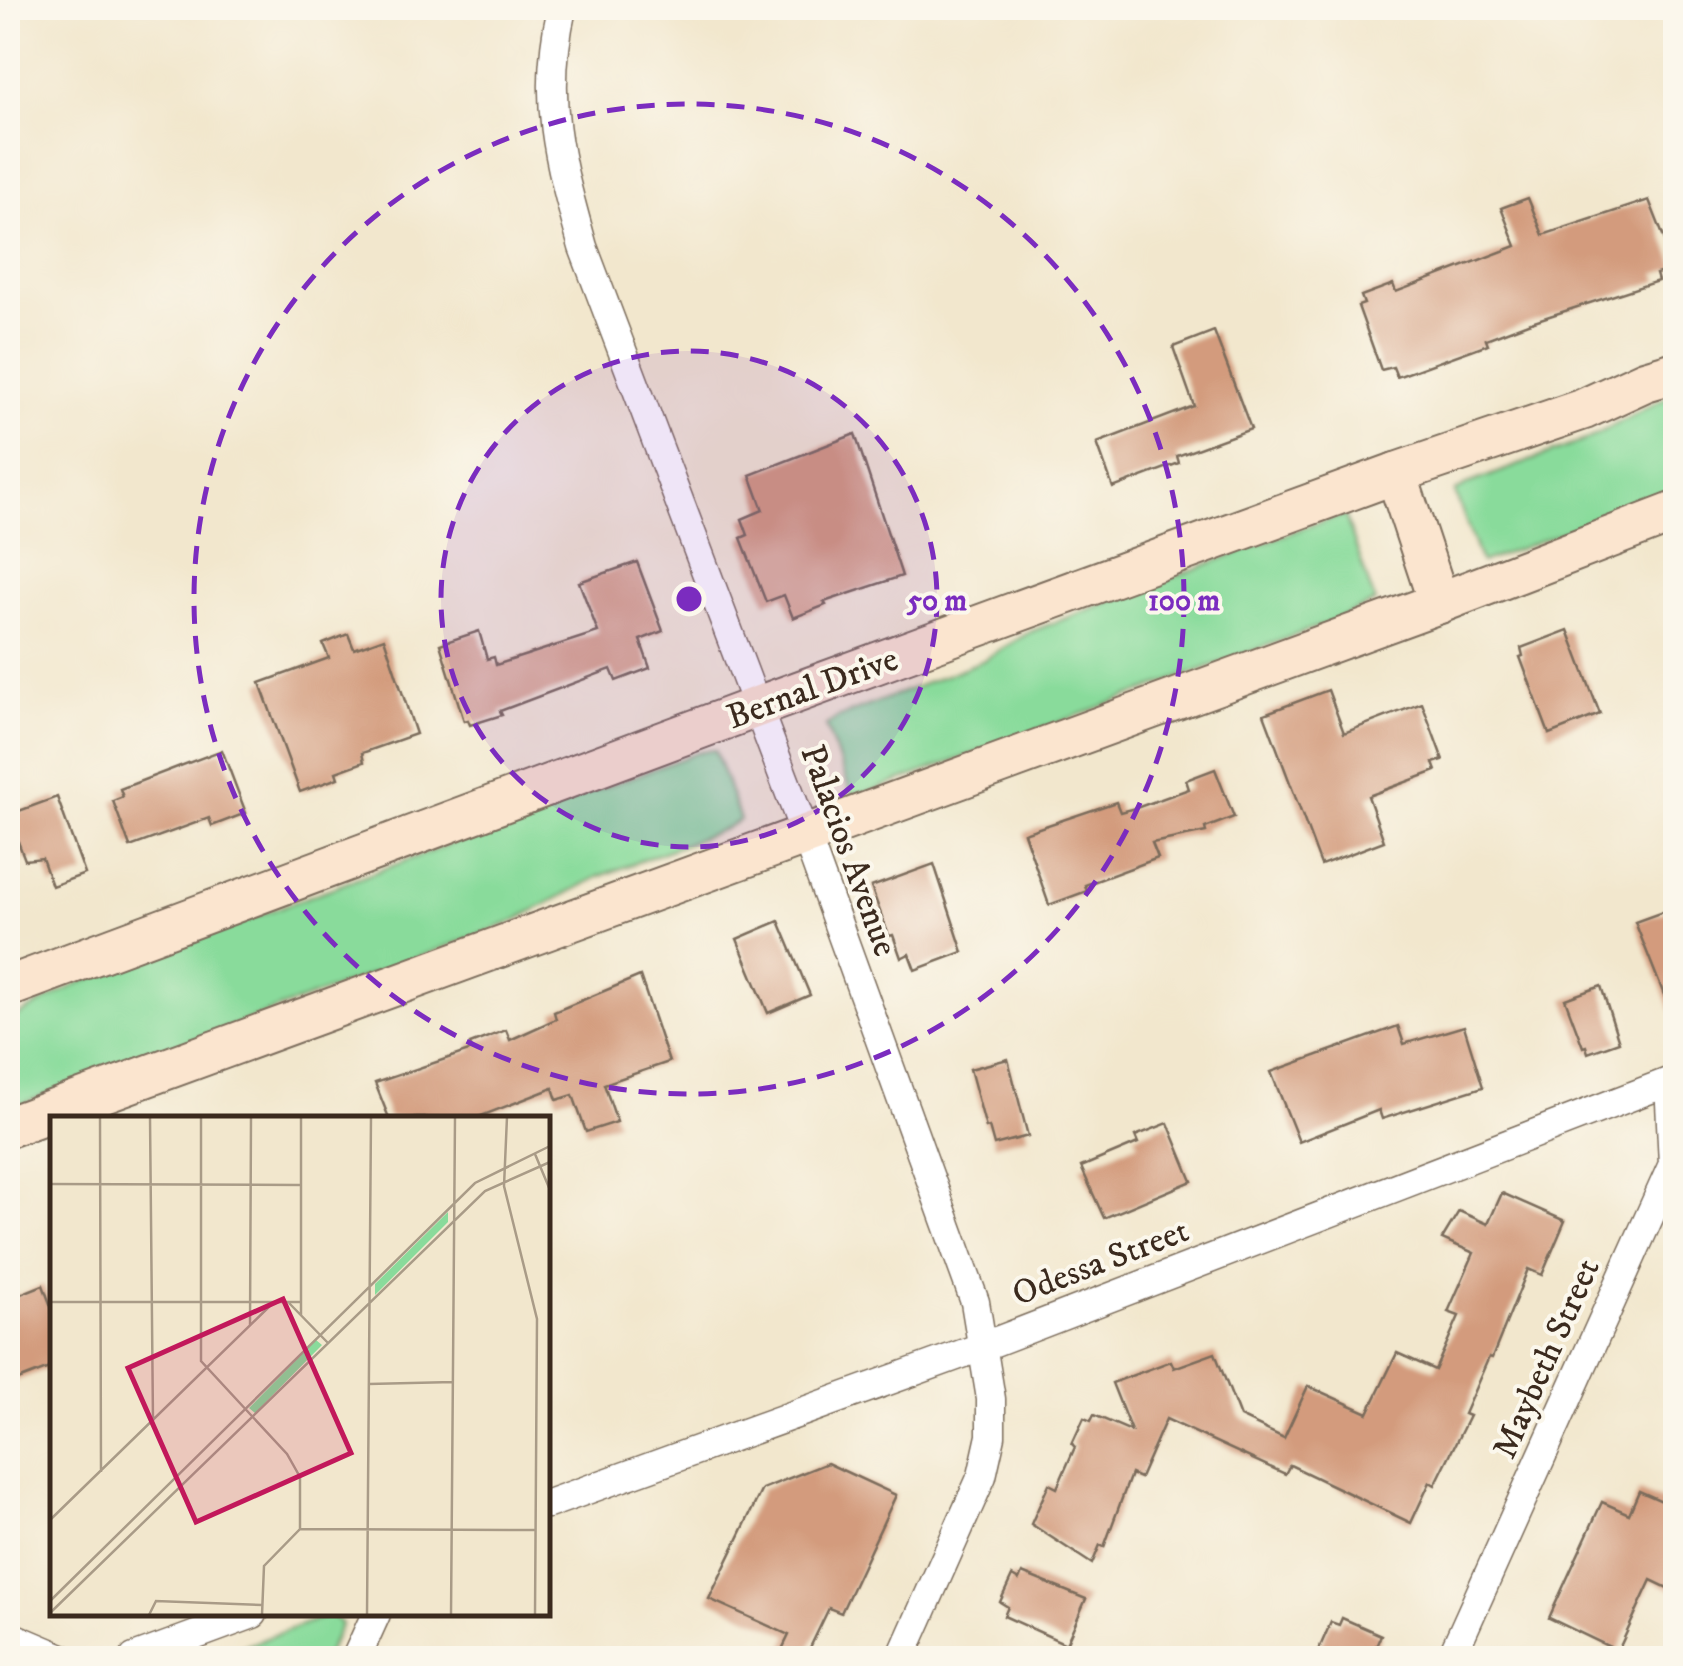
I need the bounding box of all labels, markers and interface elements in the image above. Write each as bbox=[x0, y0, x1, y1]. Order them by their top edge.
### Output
centre of rings bbox=[671, 581, 707, 617]
text: 50 m bbox=[906, 583, 967, 620]
text: 100 m bbox=[1148, 583, 1221, 620]
street label: Bernal Drive bbox=[721, 638, 904, 740]
street label: Palacios Avenue bbox=[790, 739, 907, 962]
inset map bbox=[50, 1116, 550, 1616]
street label: Odessa Street bbox=[1006, 1209, 1195, 1317]
street label: Maybeth Street bbox=[1483, 1252, 1610, 1466]

